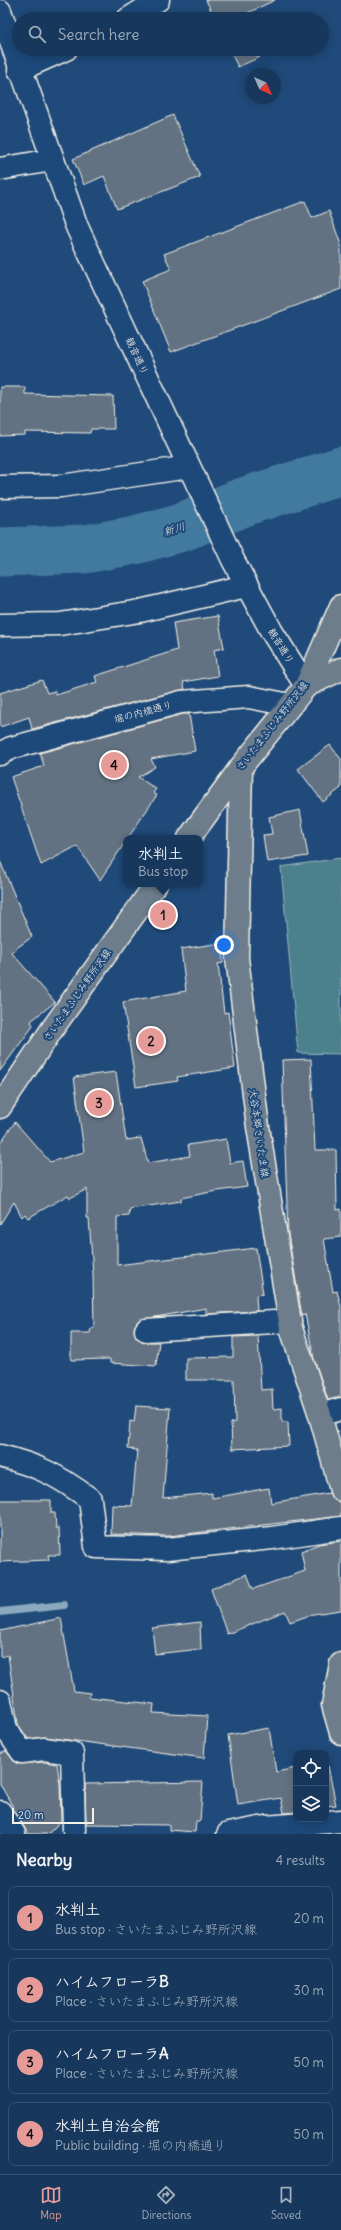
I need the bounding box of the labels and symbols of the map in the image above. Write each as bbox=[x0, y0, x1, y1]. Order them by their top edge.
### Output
north arrow bbox=[245, 68, 281, 104]
street label: 観音通り bbox=[123, 335, 151, 377]
water label: 新川 bbox=[161, 519, 187, 539]
street label: 観音通り bbox=[265, 626, 297, 666]
street label: さいたまふじみ野所沢線 bbox=[233, 679, 311, 773]
street label: 堀の内橋通り bbox=[112, 698, 174, 726]
pin: 4 bbox=[101, 750, 127, 780]
pin: 1 bbox=[150, 900, 176, 930]
your location bbox=[214, 935, 234, 955]
street label: さいたまふじみ野所沢線 bbox=[40, 946, 114, 1044]
pin: 2 bbox=[138, 1026, 164, 1056]
pin: 3 bbox=[86, 1088, 112, 1118]
street label: 大谷本郷さいたま線 bbox=[246, 1088, 272, 1178]
scale bar bbox=[12, 1806, 94, 1825]

